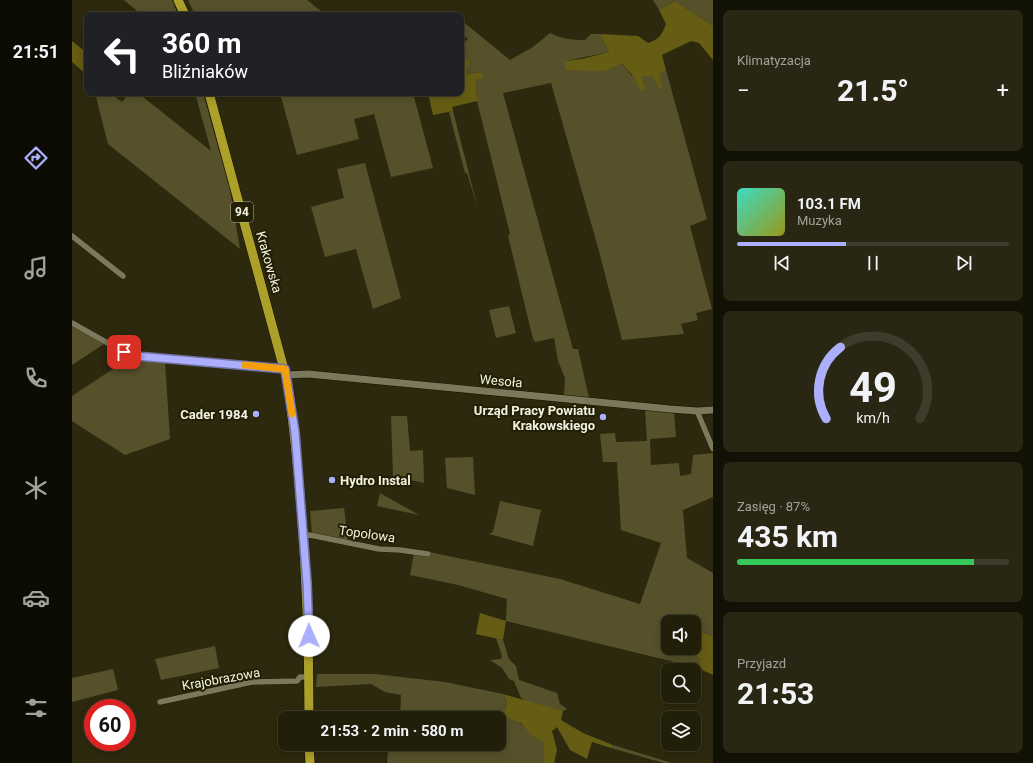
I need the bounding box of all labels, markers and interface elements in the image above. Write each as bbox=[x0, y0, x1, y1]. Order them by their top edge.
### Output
text: 360 m bbox=[162, 27, 241, 60]
icon: left bbox=[96, 28, 148, 80]
text: 21:51 bbox=[13, 41, 59, 62]
text: Klimatyzacja bbox=[737, 53, 811, 68]
text: Bliźniaków bbox=[162, 61, 248, 82]
text: 21.5° bbox=[837, 73, 909, 108]
text: − bbox=[737, 78, 750, 103]
text: + bbox=[997, 78, 1009, 103]
icon: directions bbox=[22, 144, 50, 172]
text: 103.1 FM bbox=[797, 195, 861, 213]
road number: 94 bbox=[231, 202, 253, 222]
text: Muzyka bbox=[797, 213, 842, 228]
street label: Krakowska bbox=[253, 229, 285, 295]
icon: previous bbox=[771, 252, 793, 274]
icon: pause bbox=[862, 252, 884, 274]
icon: next bbox=[953, 252, 975, 274]
icon: music bbox=[22, 254, 50, 282]
pin bbox=[107, 335, 141, 369]
icon: arrive bbox=[113, 341, 135, 363]
text: 49 bbox=[849, 363, 897, 412]
icon: phone bbox=[22, 364, 50, 392]
street label: Wesoła bbox=[479, 372, 523, 390]
place label: Urząd Pracy Powiatu Krakowskiego bbox=[474, 403, 595, 433]
place label: Cader 1984 bbox=[180, 407, 249, 422]
marker: Cader 1984 bbox=[251, 409, 261, 419]
text: km/h bbox=[856, 410, 890, 426]
marker: Urząd Pracy Powiatu Krakowskiego bbox=[598, 412, 608, 422]
place label: Hydro Instal bbox=[340, 473, 411, 488]
icon: climate bbox=[22, 474, 50, 502]
marker: Hydro Instal bbox=[327, 475, 337, 485]
text: Zasięg · 87% bbox=[737, 499, 810, 514]
text: 435 km bbox=[737, 519, 838, 554]
street label: Topolowa bbox=[338, 523, 396, 545]
icon: car bbox=[22, 584, 50, 612]
position arrow bbox=[288, 615, 330, 657]
map controls bbox=[661, 615, 701, 751]
button: sound bbox=[661, 615, 701, 655]
text: Przyjazd bbox=[737, 656, 786, 671]
button: search bbox=[661, 663, 701, 703]
street label: Krajobrazowa bbox=[181, 665, 261, 693]
text: 21:53 bbox=[737, 676, 814, 711]
icon: filters bbox=[22, 694, 50, 722]
speed limit sign: 60 bbox=[84, 699, 136, 751]
button: layers bbox=[661, 711, 701, 751]
text: 21:53 · 2 min · 580 m bbox=[321, 722, 463, 740]

